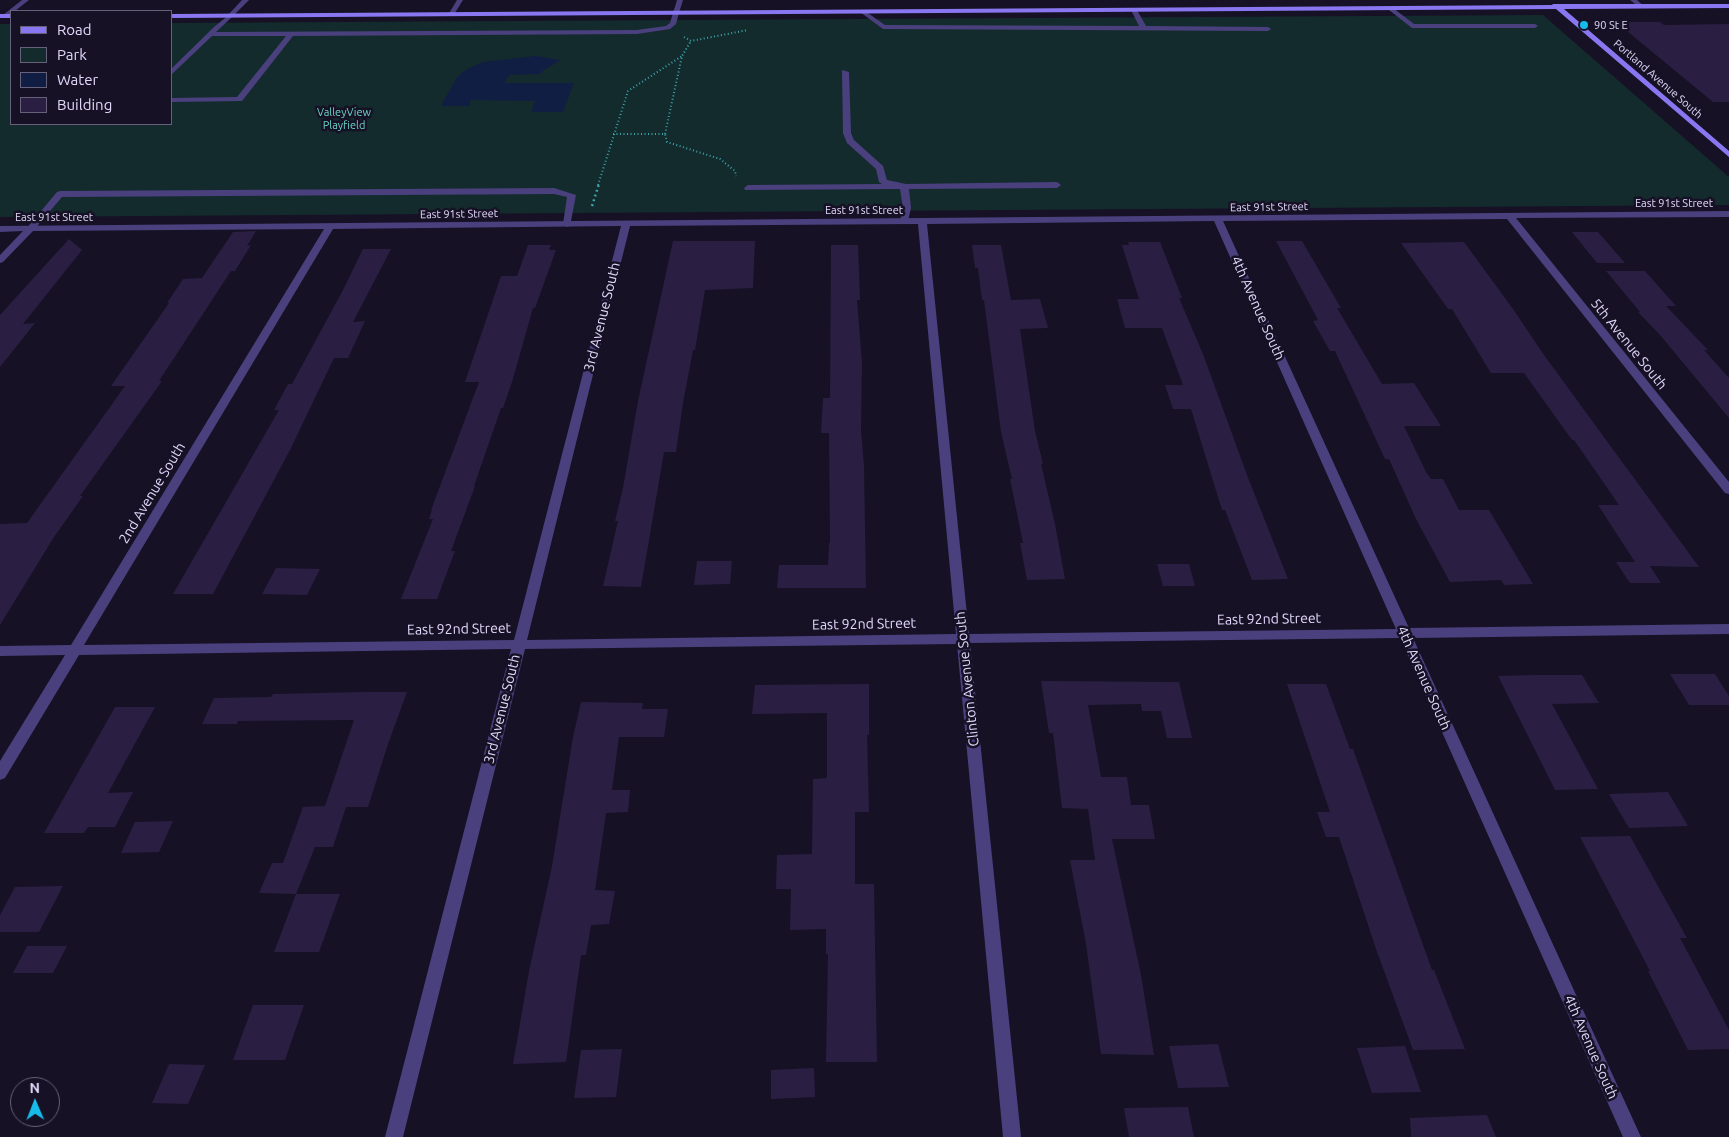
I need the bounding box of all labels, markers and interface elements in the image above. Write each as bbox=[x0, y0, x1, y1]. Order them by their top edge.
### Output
legend bbox=[10, 10, 172, 125]
place label: 90 St E bbox=[1594, 18, 1628, 32]
marker: 90 St E bbox=[1578, 19, 1590, 31]
text: Road bbox=[57, 21, 92, 38]
street label: Portland Avenue South bbox=[1611, 37, 1705, 121]
text: Park bbox=[57, 46, 87, 63]
text: Water bbox=[57, 71, 98, 88]
text: Building bbox=[57, 96, 112, 113]
park label: ValleyView Playfield bbox=[317, 105, 371, 131]
street label: East 91st Street bbox=[1635, 196, 1713, 210]
street label: East 91st Street bbox=[1230, 200, 1308, 214]
street label: East 91st Street bbox=[825, 203, 903, 217]
street label: East 91st Street bbox=[420, 207, 498, 221]
street label: East 91st Street bbox=[15, 210, 93, 224]
street label: 4th Avenue South bbox=[1228, 253, 1288, 363]
street label: 3rd Avenue South bbox=[580, 261, 624, 373]
street label: 5th Avenue South bbox=[1587, 295, 1671, 393]
street label: 2nd Avenue South bbox=[115, 440, 189, 546]
street label: East 92nd Street bbox=[1217, 610, 1321, 628]
street label: Clinton Avenue South bbox=[952, 611, 982, 747]
street label: East 92nd Street bbox=[812, 615, 916, 633]
street label: East 92nd Street bbox=[407, 620, 511, 638]
street label: 4th Avenue South bbox=[1394, 623, 1454, 733]
street label: 3rd Avenue South bbox=[480, 653, 524, 765]
street label: 4th Avenue South bbox=[1561, 992, 1621, 1102]
north arrow bbox=[10, 1077, 60, 1127]
text: N bbox=[29, 1080, 40, 1096]

